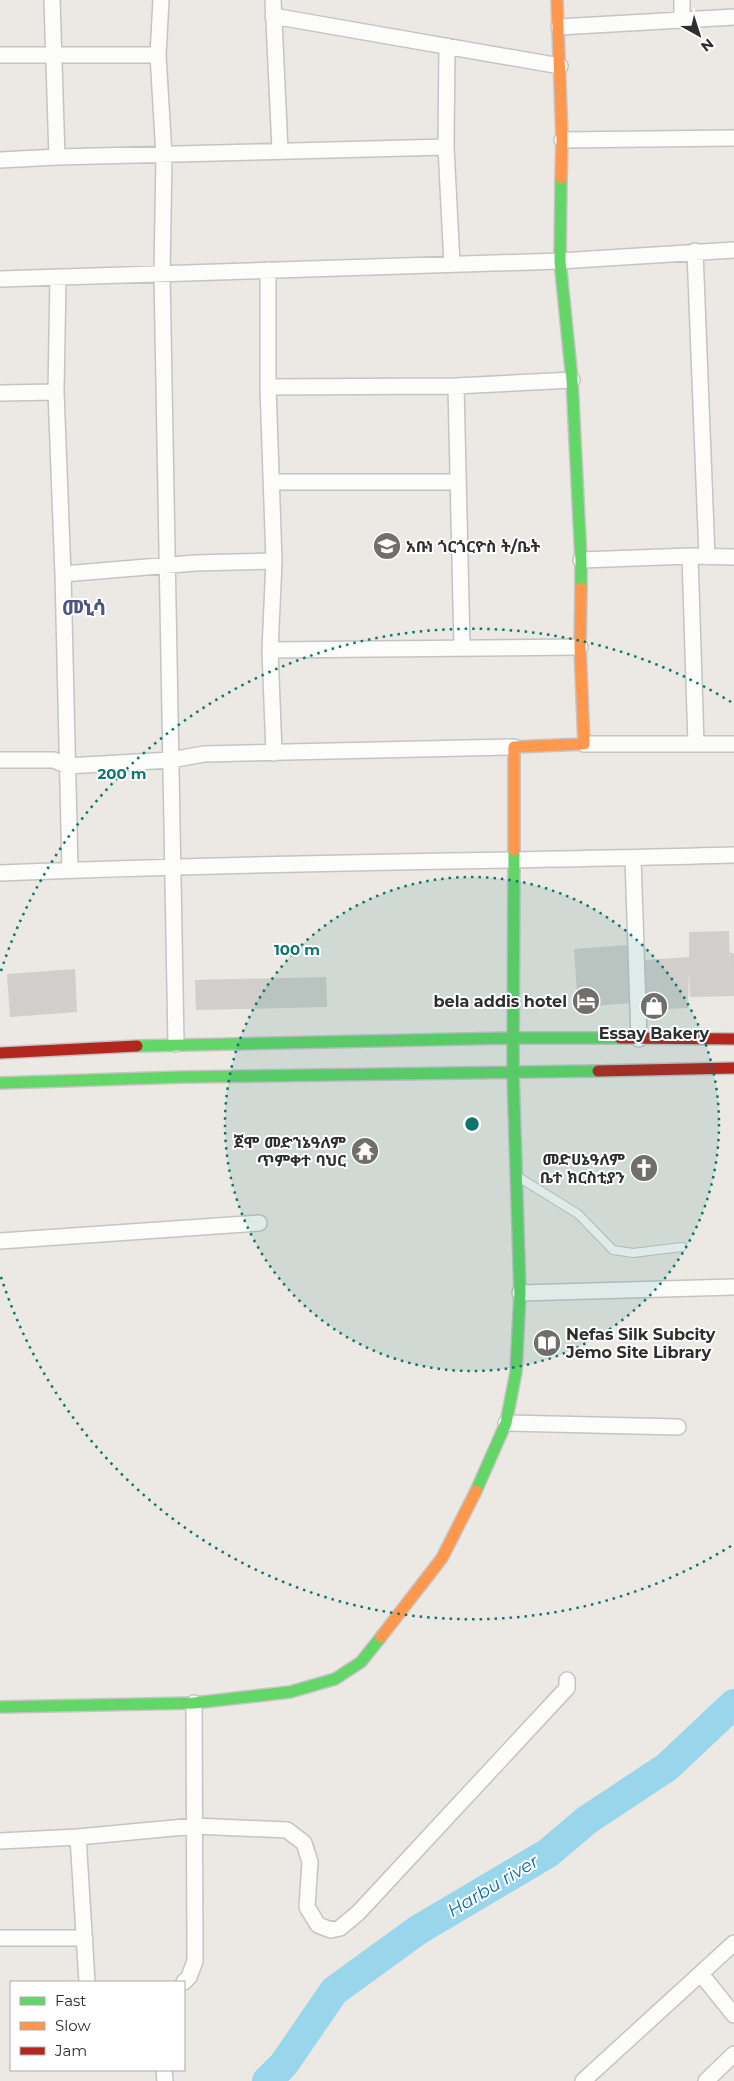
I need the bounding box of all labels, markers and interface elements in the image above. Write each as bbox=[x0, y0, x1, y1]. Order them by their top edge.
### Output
north arrow bbox=[674, 10, 724, 60]
text: N bbox=[697, 35, 717, 56]
school or university icon: አቡነ ጎርጎርዮስ ት/ቤት bbox=[372, 531, 402, 561]
place label: አቡነ ጎርጎርዮስ ት/ቤት bbox=[406, 537, 540, 556]
district label: መኒሳ bbox=[62, 595, 106, 620]
text: 200 m bbox=[97, 764, 147, 783]
text: 100 m bbox=[274, 940, 320, 959]
hotel icon: bela addis hotel bbox=[571, 986, 601, 1016]
shop icon: Essay Bakery bbox=[639, 991, 669, 1021]
place label: bela addis hotel bbox=[434, 992, 567, 1011]
place label: Essay Bakery bbox=[599, 1024, 710, 1043]
centre of rings bbox=[463, 1115, 481, 1133]
place label: ጀሞ መድኀኔዓለም ጥምቀተ ባህር bbox=[234, 1133, 346, 1170]
temple icon: ጀሞ መድኀኔዓለም ጥምቀተ ባህር bbox=[350, 1136, 380, 1166]
place label: መድሀኔዓለም ቤተ ክርስቲያን bbox=[540, 1150, 625, 1187]
church icon: መድሀኔዓለም ቤተ ክርስቲያን bbox=[629, 1153, 659, 1183]
place label: Nefas Silk Subcity Jemo Site Library bbox=[565, 1325, 716, 1362]
library icon: Nefas Silk Subcity Jemo Site Library bbox=[532, 1328, 562, 1358]
water label: Harbu river bbox=[443, 1850, 543, 1922]
legend bbox=[10, 1981, 185, 2071]
text: Fast bbox=[55, 1991, 86, 2010]
text: Slow bbox=[55, 2016, 91, 2035]
text: Jam bbox=[54, 2041, 87, 2060]

